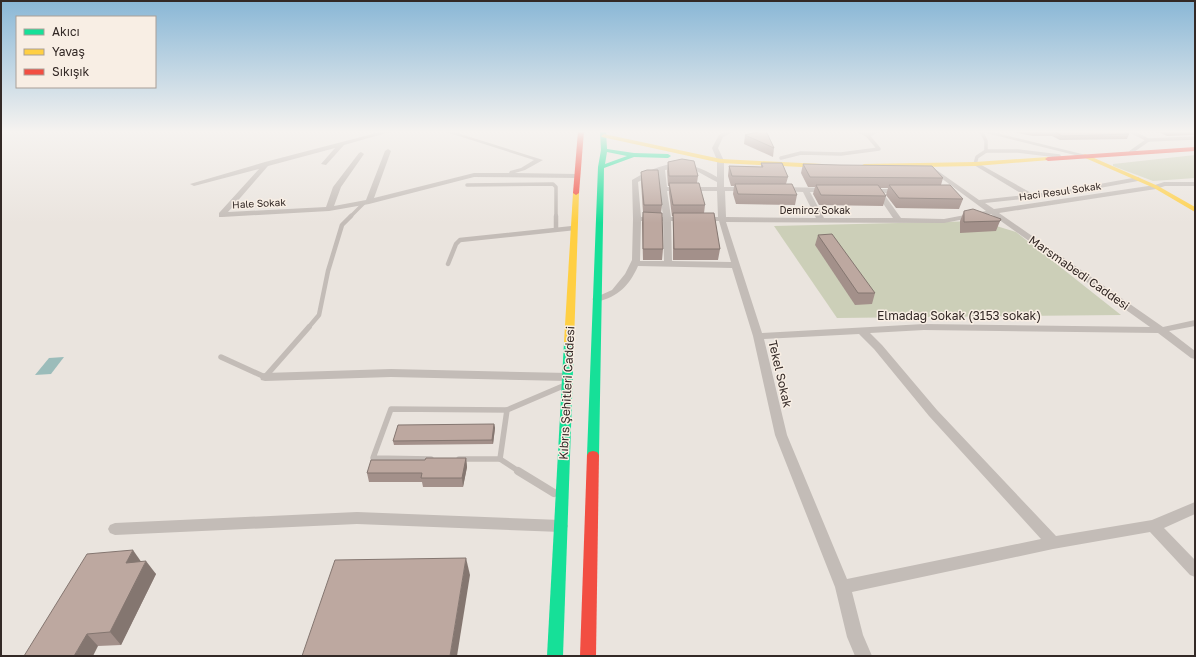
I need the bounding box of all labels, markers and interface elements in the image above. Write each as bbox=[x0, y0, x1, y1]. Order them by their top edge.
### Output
legend bbox=[16, 16, 156, 88]
text: Akıcı bbox=[52, 24, 80, 39]
text: Yavaş bbox=[52, 44, 85, 59]
text: Sıkışık bbox=[52, 64, 89, 79]
street label: Haci Resul Sokak bbox=[1018, 179, 1102, 203]
street label: Hale Sokak bbox=[232, 196, 287, 210]
street label: Demiroz Sokak bbox=[780, 204, 851, 216]
street label: Marsmabedi Caddesi bbox=[1026, 232, 1133, 313]
street label: Elmadağ Sokak (3153 sokak) bbox=[877, 308, 1041, 323]
street label: Kıbrıs Şehitleri Caddesi bbox=[556, 326, 577, 460]
street label: Tekel Sokak bbox=[765, 339, 796, 409]

